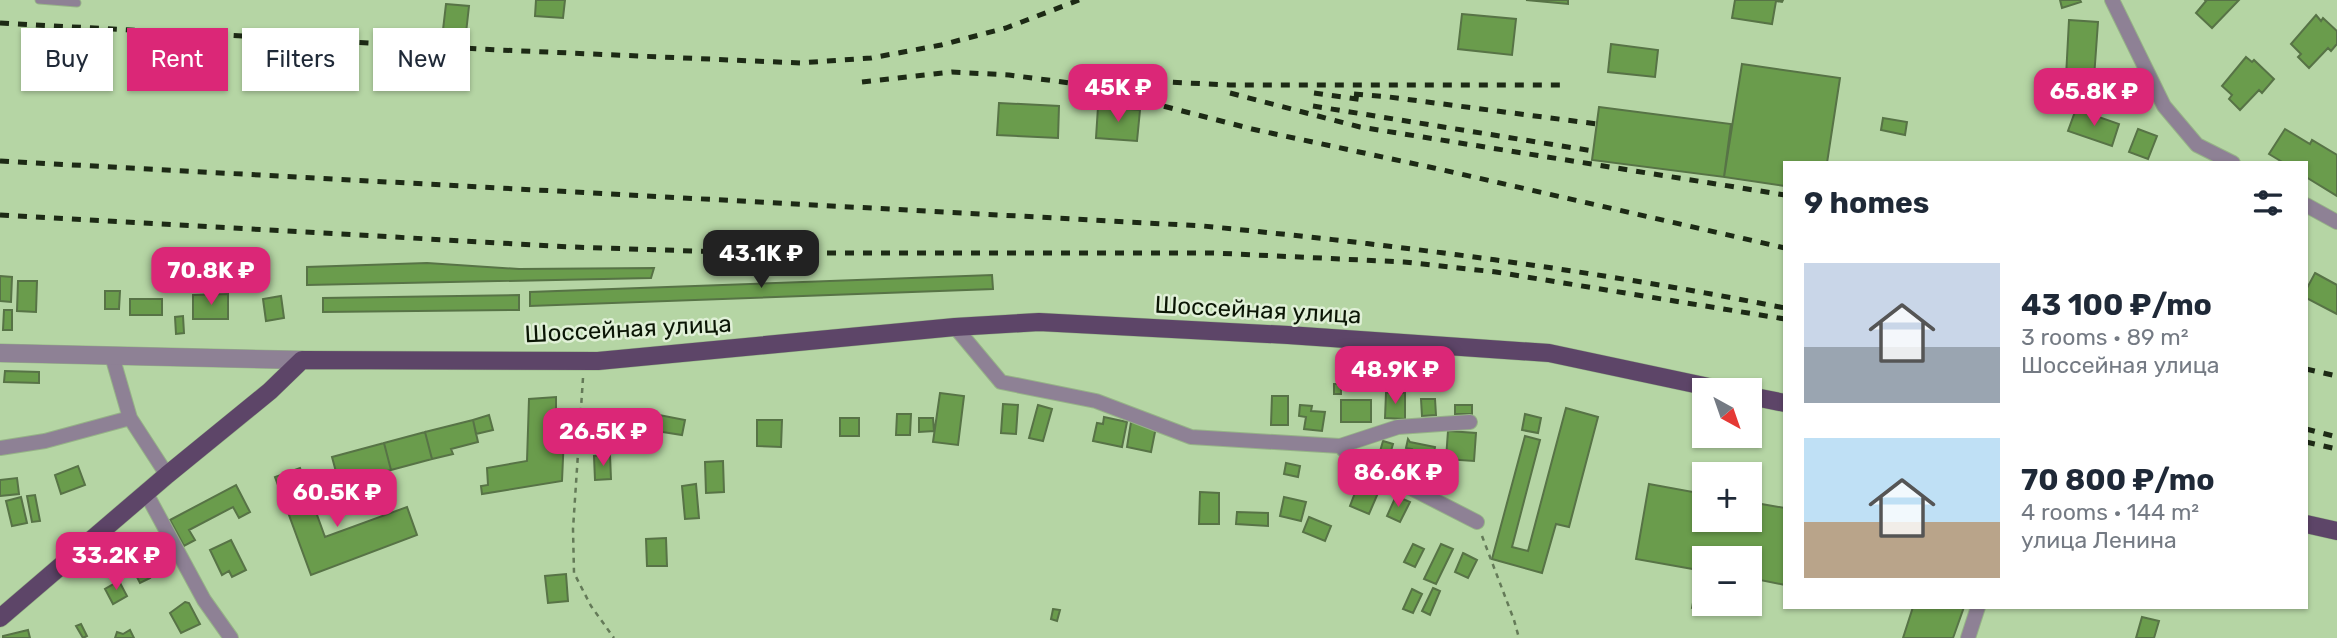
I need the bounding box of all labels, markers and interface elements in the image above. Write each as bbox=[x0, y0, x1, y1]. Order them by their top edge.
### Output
chip: Buy bbox=[21, 28, 113, 91]
chip: Rent bbox=[127, 28, 228, 91]
chip: Filters bbox=[242, 28, 359, 91]
chip: New bbox=[373, 28, 470, 91]
pin: 45K ₽ bbox=[1069, 64, 1167, 124]
pin: 65.8K ₽ bbox=[2029, 68, 2159, 128]
text: 45K ₽ bbox=[1084, 73, 1152, 101]
text: 65.8K ₽ bbox=[2050, 77, 2138, 105]
icon: filters bbox=[2249, 184, 2287, 222]
text: 9 homes bbox=[1804, 185, 1929, 221]
pin: 43.1K ₽ bbox=[696, 230, 826, 290]
text: 43.1K ₽ bbox=[719, 239, 803, 267]
pin: 70.8K ₽ bbox=[146, 247, 276, 307]
text: 70.8K ₽ bbox=[167, 256, 255, 284]
text: 43 100 ₽/mo bbox=[2021, 287, 2212, 323]
street label: Шоссейная улица bbox=[1154, 291, 1362, 329]
icon: home bbox=[1860, 291, 1944, 375]
street label: Шоссейная улица bbox=[524, 310, 732, 348]
text: 3 rooms · 89 m² bbox=[2021, 323, 2189, 351]
pin: 48.9K ₽ bbox=[1330, 346, 1460, 406]
text: Шоссейная улица bbox=[2021, 351, 2220, 379]
text: 48.9K ₽ bbox=[1351, 355, 1439, 383]
north arrow bbox=[1692, 378, 1762, 448]
map controls bbox=[1692, 378, 1762, 616]
pin: 26.5K ₽ bbox=[538, 408, 668, 468]
text: 26.5K ₽ bbox=[559, 417, 647, 445]
pin: 86.6K ₽ bbox=[1333, 449, 1463, 509]
text: 86.6K ₽ bbox=[1354, 458, 1442, 486]
button: + bbox=[1692, 462, 1762, 532]
text: 70 800 ₽/mo bbox=[2021, 462, 2215, 498]
icon: home bbox=[1860, 466, 1944, 550]
pin: 60.5K ₽ bbox=[272, 470, 402, 529]
text: 60.5K ₽ bbox=[293, 478, 381, 506]
text: 4 rooms · 144 m² bbox=[2021, 498, 2199, 526]
text: улица Ленина bbox=[2021, 526, 2177, 554]
pin: 33.2K ₽ bbox=[51, 532, 181, 592]
text: 33.2K ₽ bbox=[72, 541, 160, 569]
button: − bbox=[1692, 546, 1762, 616]

